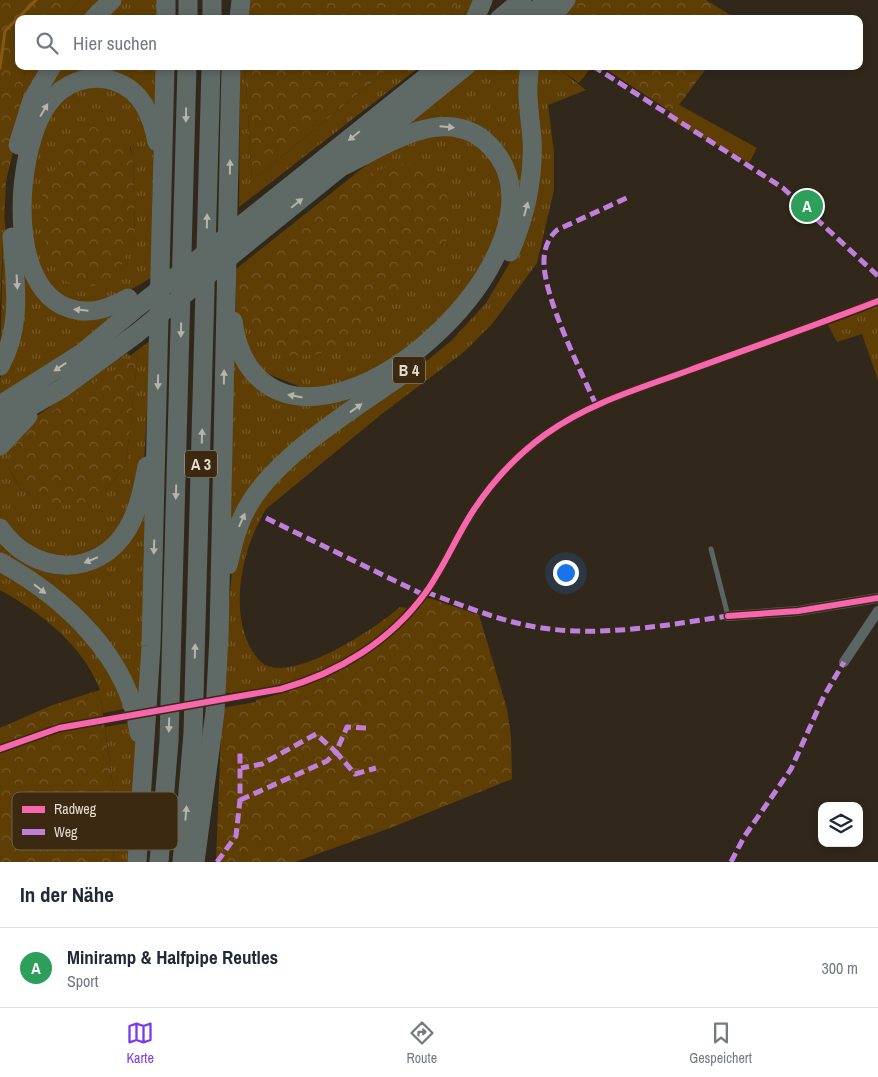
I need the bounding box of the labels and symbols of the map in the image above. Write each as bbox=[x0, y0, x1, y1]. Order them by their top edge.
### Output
one-way arrow bbox=[40, 104, 49, 117]
one-way arrow bbox=[181, 107, 189, 123]
one-way arrow bbox=[440, 123, 456, 131]
one-way arrow bbox=[348, 130, 361, 141]
one-way arrow bbox=[226, 159, 234, 175]
pin: A bbox=[791, 187, 823, 225]
one-way arrow bbox=[290, 197, 303, 208]
one-way arrow bbox=[522, 202, 530, 217]
one-way arrow bbox=[203, 213, 211, 229]
one-way arrow bbox=[13, 274, 21, 290]
one-way arrow bbox=[73, 306, 89, 314]
one-way arrow bbox=[177, 322, 185, 338]
road number: B 4 bbox=[393, 356, 425, 384]
one-way arrow bbox=[54, 362, 67, 372]
one-way arrow bbox=[221, 369, 229, 385]
one-way arrow bbox=[154, 374, 162, 390]
one-way arrow bbox=[286, 391, 302, 399]
one-way arrow bbox=[349, 403, 363, 413]
one-way arrow bbox=[198, 428, 206, 444]
road number: A 3 bbox=[185, 450, 217, 478]
one-way arrow bbox=[172, 485, 180, 501]
one-way arrow bbox=[238, 513, 246, 527]
one-way arrow bbox=[150, 539, 158, 555]
one-way arrow bbox=[84, 556, 98, 564]
your location bbox=[553, 560, 579, 586]
one-way arrow bbox=[33, 584, 46, 595]
one-way arrow bbox=[192, 643, 200, 659]
one-way arrow bbox=[165, 717, 173, 733]
legend bbox=[12, 792, 178, 850]
text: Radweg bbox=[54, 800, 97, 818]
one-way arrow bbox=[182, 805, 190, 821]
text: Weg bbox=[54, 823, 78, 841]

